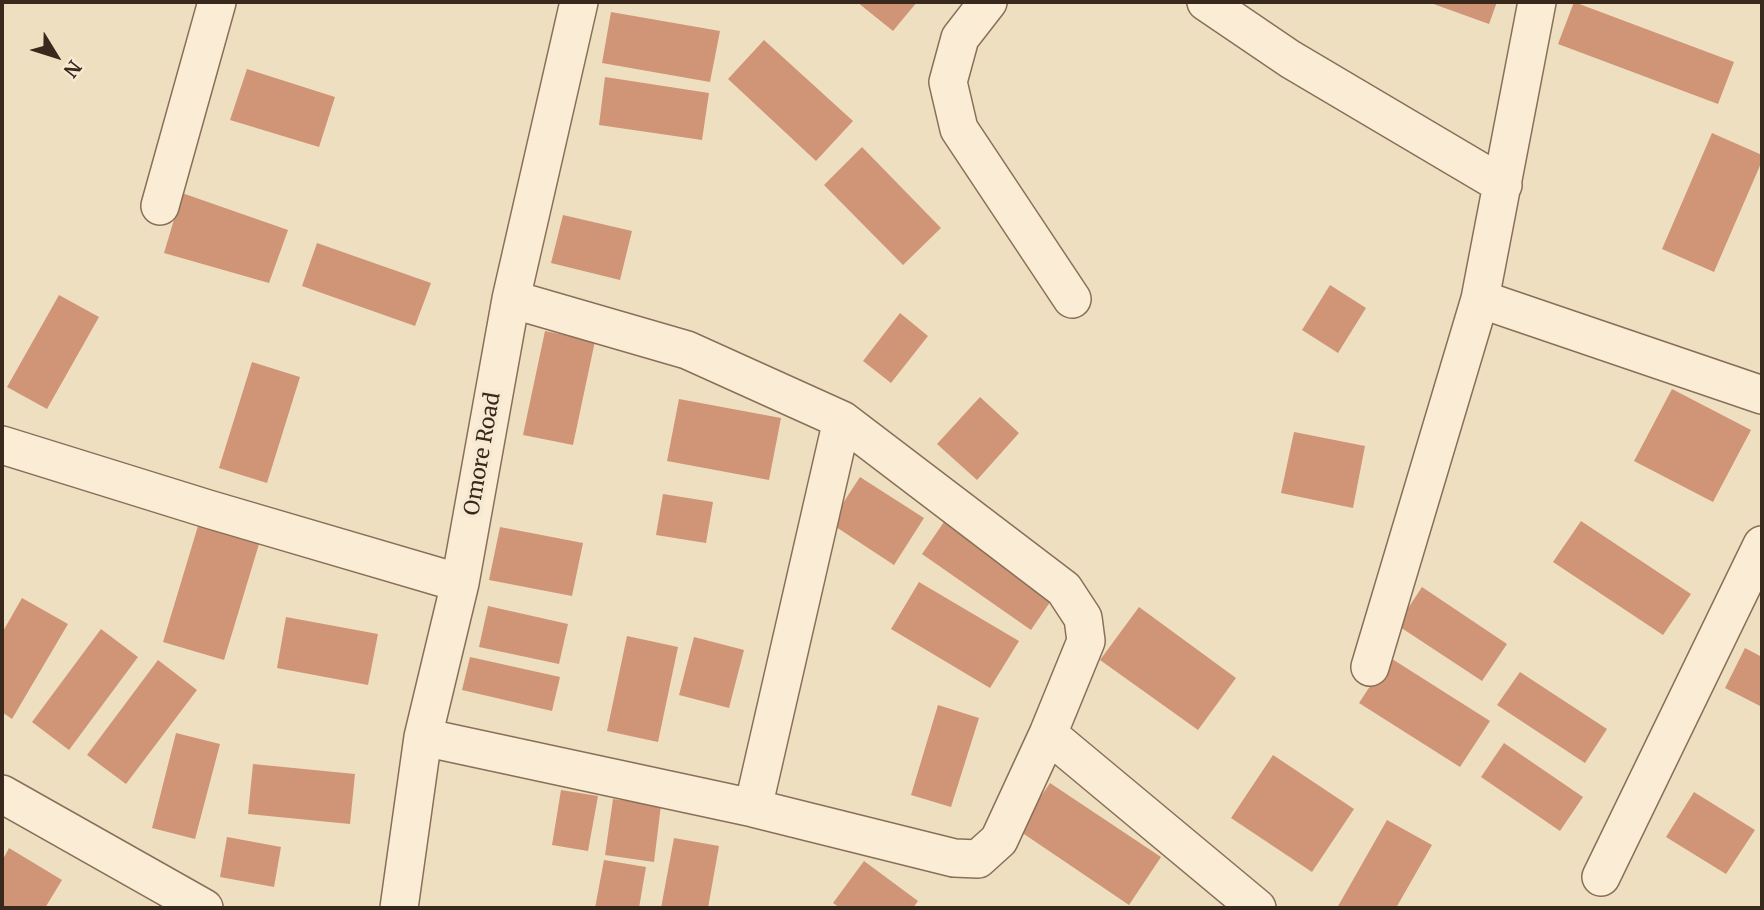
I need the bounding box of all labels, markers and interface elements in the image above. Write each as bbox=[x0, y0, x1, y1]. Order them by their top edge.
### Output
north arrow bbox=[21, 21, 91, 91]
text: N bbox=[58, 56, 87, 82]
street label: Omore Road bbox=[460, 391, 506, 517]

